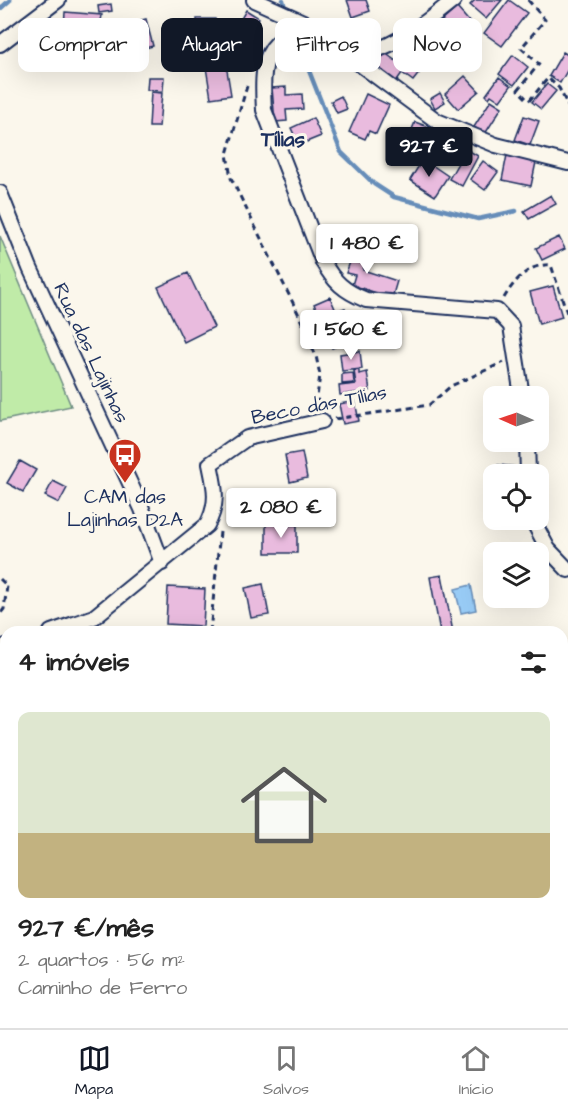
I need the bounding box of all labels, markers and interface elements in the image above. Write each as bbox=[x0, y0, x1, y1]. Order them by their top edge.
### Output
chip: Comprar bbox=[18, 18, 149, 72]
chip: Alugar bbox=[161, 18, 263, 72]
chip: Filtros bbox=[275, 18, 381, 72]
chip: Novo bbox=[393, 18, 482, 72]
district label: Tílias bbox=[260, 125, 305, 154]
pin: 927 € bbox=[387, 127, 471, 178]
text: 927 € bbox=[399, 132, 459, 160]
pin: 1 480 € bbox=[312, 224, 422, 275]
text: 1 480 € bbox=[330, 229, 404, 257]
street label: Rua das Lajinhas bbox=[46, 278, 136, 428]
pin: 1 560 € bbox=[296, 310, 406, 361]
text: 1 560 € bbox=[314, 315, 388, 343]
street label: Beco das Tílias bbox=[249, 378, 389, 432]
north arrow bbox=[483, 386, 549, 452]
map controls bbox=[483, 386, 549, 608]
bus stop icon: CAM das Lajinhas D2A bbox=[107, 437, 143, 484]
button: locate bbox=[483, 464, 549, 530]
place label: CAM das Lajinhas D2A bbox=[67, 483, 183, 534]
pin: 2 080 € bbox=[226, 488, 336, 539]
text: 2 080 € bbox=[240, 493, 322, 521]
button: layers bbox=[483, 542, 549, 608]
text: 4 imóveis bbox=[18, 644, 129, 680]
icon: filters bbox=[517, 646, 550, 679]
icon: home bbox=[230, 751, 338, 859]
text: 927 €/mês bbox=[18, 910, 154, 946]
text: 2 quartos · 56 m² bbox=[18, 946, 185, 974]
text: Caminho de Ferro bbox=[18, 974, 187, 1002]
tab: Mapa bbox=[75, 1042, 113, 1100]
tab: Salvos bbox=[263, 1042, 309, 1100]
tab: Início bbox=[459, 1042, 493, 1100]

